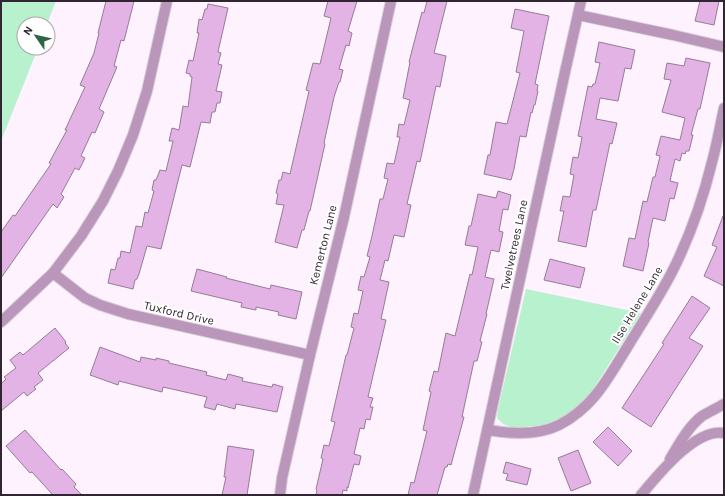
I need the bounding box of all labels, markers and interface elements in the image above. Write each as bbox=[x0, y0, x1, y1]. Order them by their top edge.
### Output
north arrow bbox=[16, 16, 56, 56]
text: N bbox=[21, 24, 36, 38]
street label: Twelvetrees Lane bbox=[498, 199, 530, 291]
street label: Kemerton Lane bbox=[306, 204, 340, 286]
street label: Ilse Helene Lane bbox=[608, 264, 666, 346]
street label: Tuxford Drive bbox=[143, 298, 215, 328]

